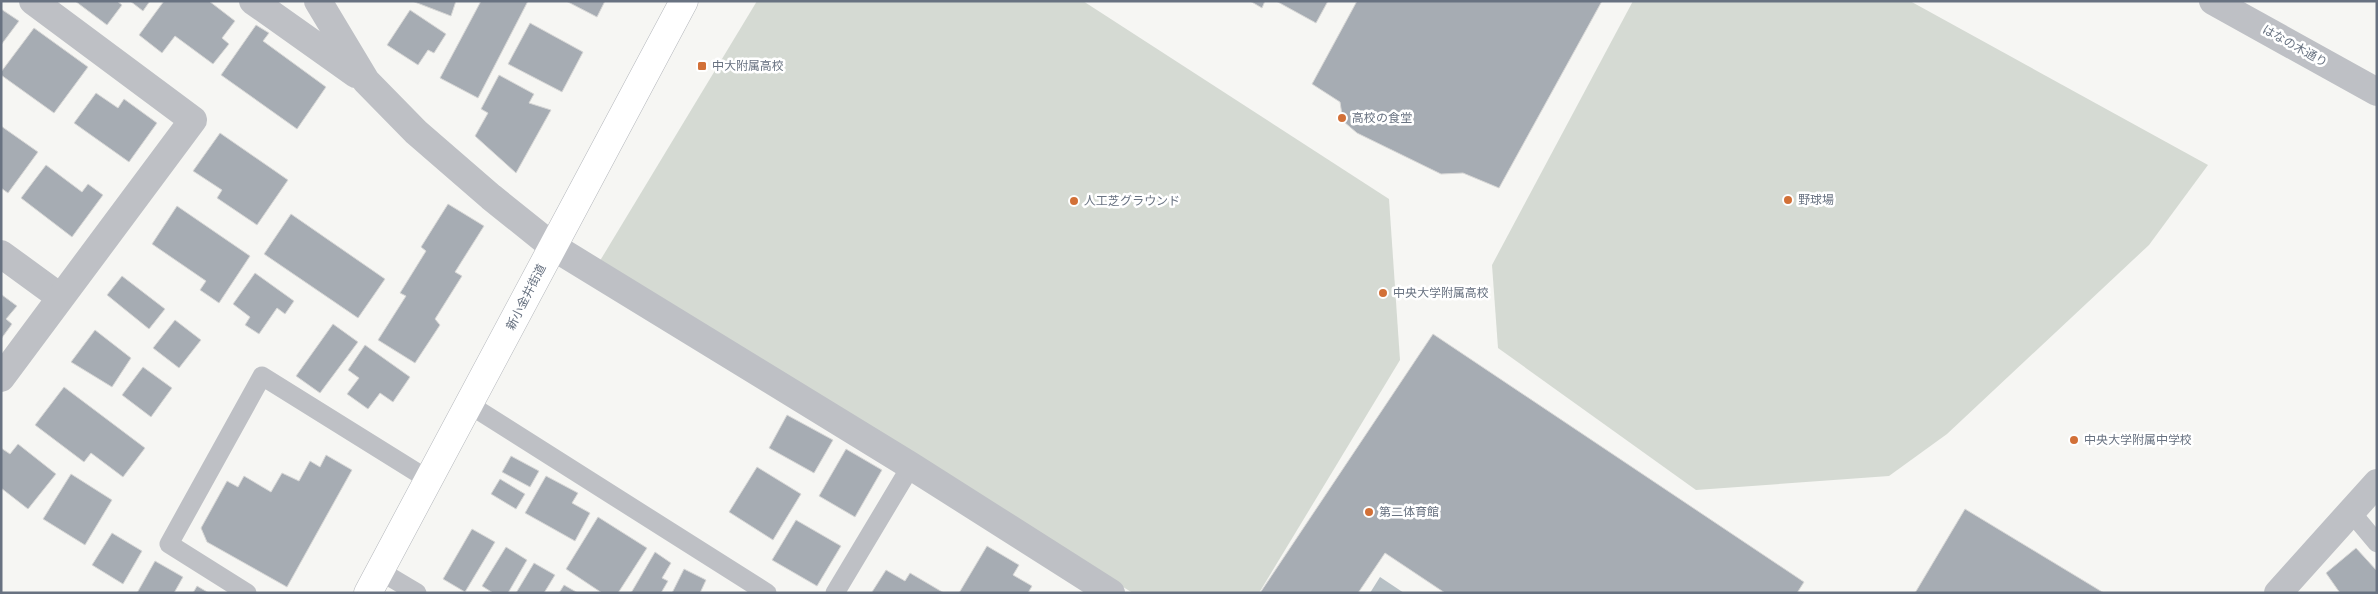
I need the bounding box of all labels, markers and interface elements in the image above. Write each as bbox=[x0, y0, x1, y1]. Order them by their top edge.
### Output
street label: はなの木通り bbox=[2260, 22, 2330, 70]
place label: 中大附属高校 bbox=[712, 58, 784, 74]
marker: 中大附属高校 bbox=[696, 60, 708, 72]
place label: 高校の食堂 bbox=[1352, 110, 1412, 126]
marker: 高校の食堂 bbox=[1336, 112, 1348, 124]
place label: 野球場 bbox=[1798, 192, 1834, 208]
place label: 人工芝グラウンド bbox=[1084, 193, 1180, 209]
marker: 野球場 bbox=[1782, 194, 1794, 206]
marker: 人工芝グラウンド bbox=[1068, 195, 1080, 207]
street label: 新小金井街道 bbox=[503, 261, 549, 333]
place label: 中央大学附属高校 bbox=[1393, 285, 1489, 301]
marker: 中央大学附属高校 bbox=[1377, 287, 1389, 299]
place label: 中央大学附属中学校 bbox=[2084, 432, 2192, 448]
marker: 中央大学附属中学校 bbox=[2068, 434, 2080, 446]
place label: 第二体育館 bbox=[1379, 504, 1439, 520]
marker: 第二体育館 bbox=[1363, 506, 1375, 518]

